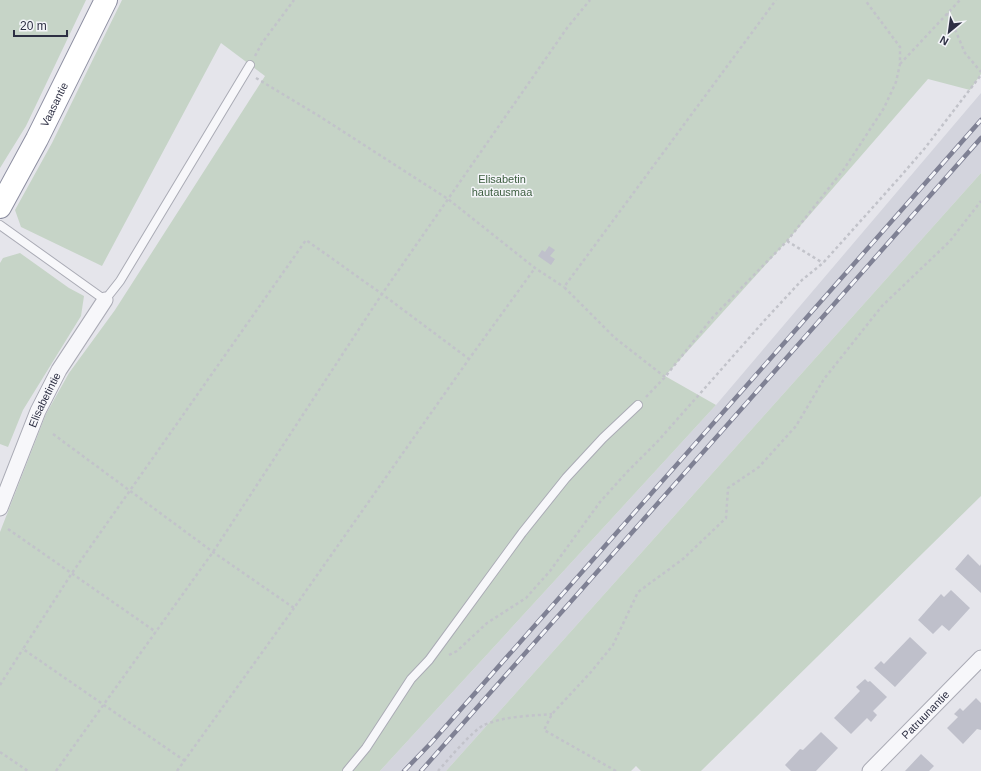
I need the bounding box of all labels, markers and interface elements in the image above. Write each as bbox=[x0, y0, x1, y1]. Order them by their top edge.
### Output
scale bar bbox=[14, 12, 67, 38]
north arrow bbox=[929, 12, 969, 52]
text: 20 m bbox=[20, 19, 47, 33]
text: N bbox=[938, 34, 951, 48]
street label: Vaasantie bbox=[38, 80, 70, 129]
park label: Elisabetin hautausmaa bbox=[472, 173, 533, 198]
street label: Elisabetintie bbox=[26, 370, 63, 429]
street label: Patruunantie bbox=[899, 688, 952, 741]

